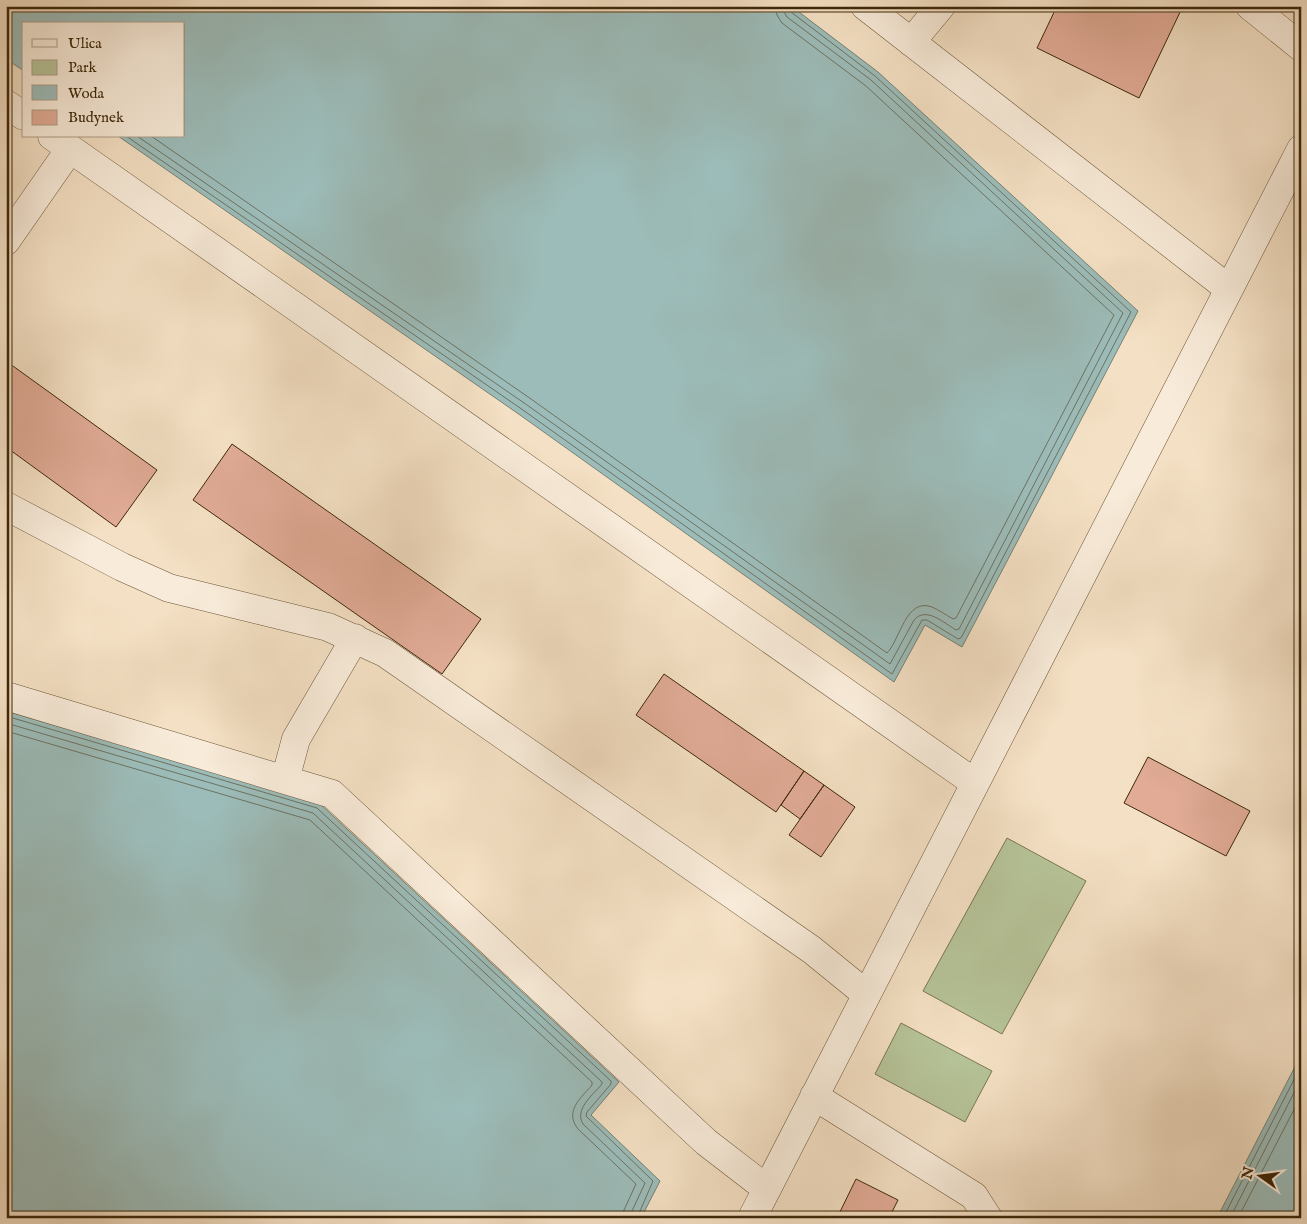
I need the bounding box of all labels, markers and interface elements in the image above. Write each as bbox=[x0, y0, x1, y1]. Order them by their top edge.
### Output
legend bbox=[22, 22, 185, 138]
text: Ulica bbox=[68, 34, 102, 53]
text: Park bbox=[68, 58, 98, 77]
text: Woda bbox=[68, 84, 105, 103]
text: Budynek bbox=[68, 108, 125, 127]
north arrow bbox=[1234, 1152, 1284, 1202]
text: N bbox=[1238, 1165, 1259, 1182]

